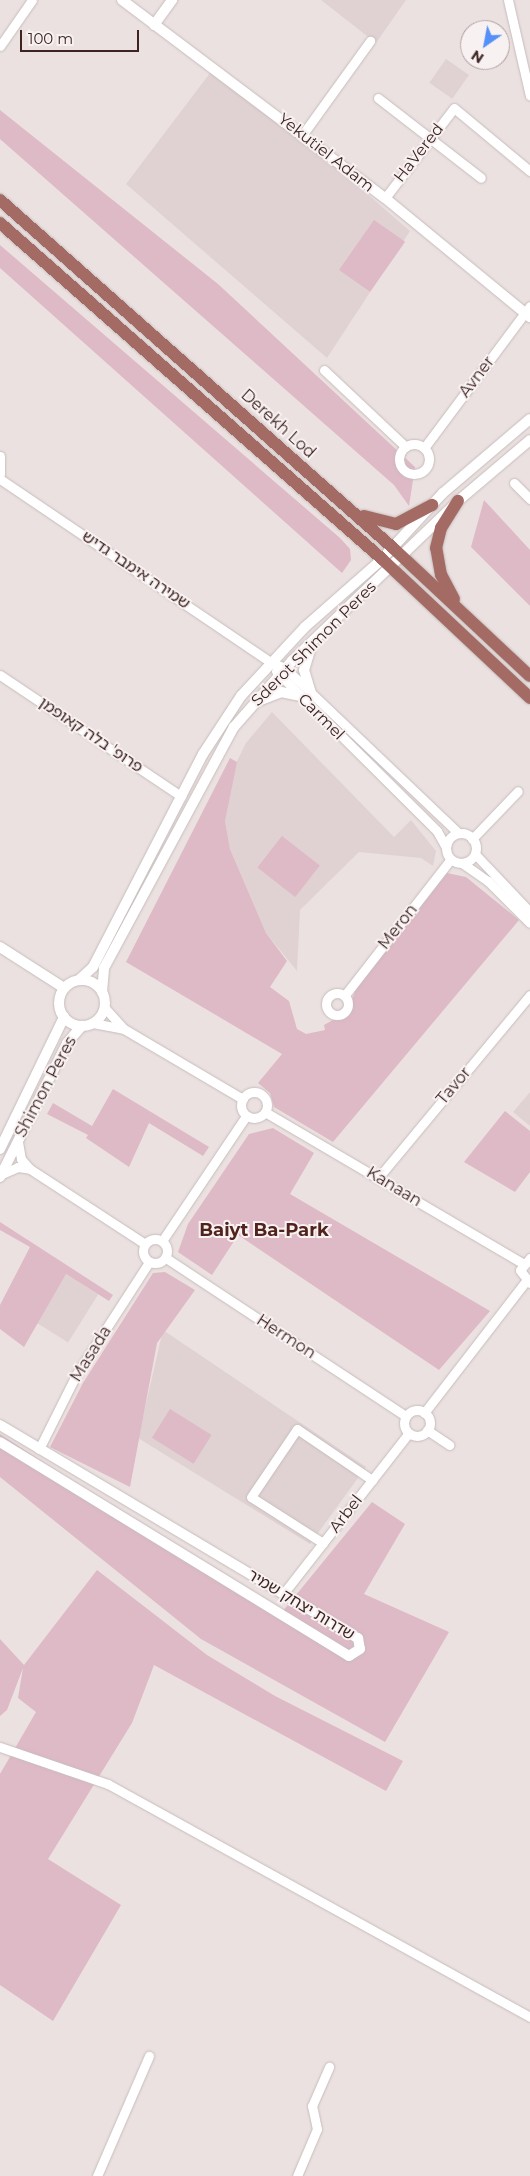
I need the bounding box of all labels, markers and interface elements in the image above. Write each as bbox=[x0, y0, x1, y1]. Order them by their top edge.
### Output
scale bar bbox=[22, 20, 141, 52]
north arrow bbox=[460, 20, 510, 70]
text: 100 m bbox=[28, 29, 73, 48]
text: N bbox=[468, 46, 487, 67]
street label: Yekutiel Adam bbox=[274, 110, 378, 196]
street label: HaVered bbox=[390, 120, 448, 186]
street label: Avner bbox=[455, 353, 499, 401]
street label: Derekh Lod bbox=[237, 386, 319, 462]
street label: שמירה אימבר גדיש bbox=[78, 527, 194, 613]
street label: Sderot Shimon Peres bbox=[247, 577, 381, 711]
street label: Carmel bbox=[294, 690, 348, 744]
street label: פרופ' בלה קאופמן bbox=[35, 693, 147, 777]
street label: Meron bbox=[374, 901, 422, 953]
street label: Shimon Peres bbox=[11, 1033, 81, 1141]
street label: Tavor bbox=[433, 1063, 475, 1109]
street label: Kanaan bbox=[363, 1163, 425, 1211]
district label: Baiyt Ba-Park bbox=[199, 1219, 329, 1241]
street label: Hermon bbox=[253, 1311, 319, 1363]
street label: Masada bbox=[66, 1323, 116, 1385]
street label: Arbel bbox=[325, 1491, 367, 1537]
street label: שדרות יצחק שמיר bbox=[244, 1565, 358, 1645]

